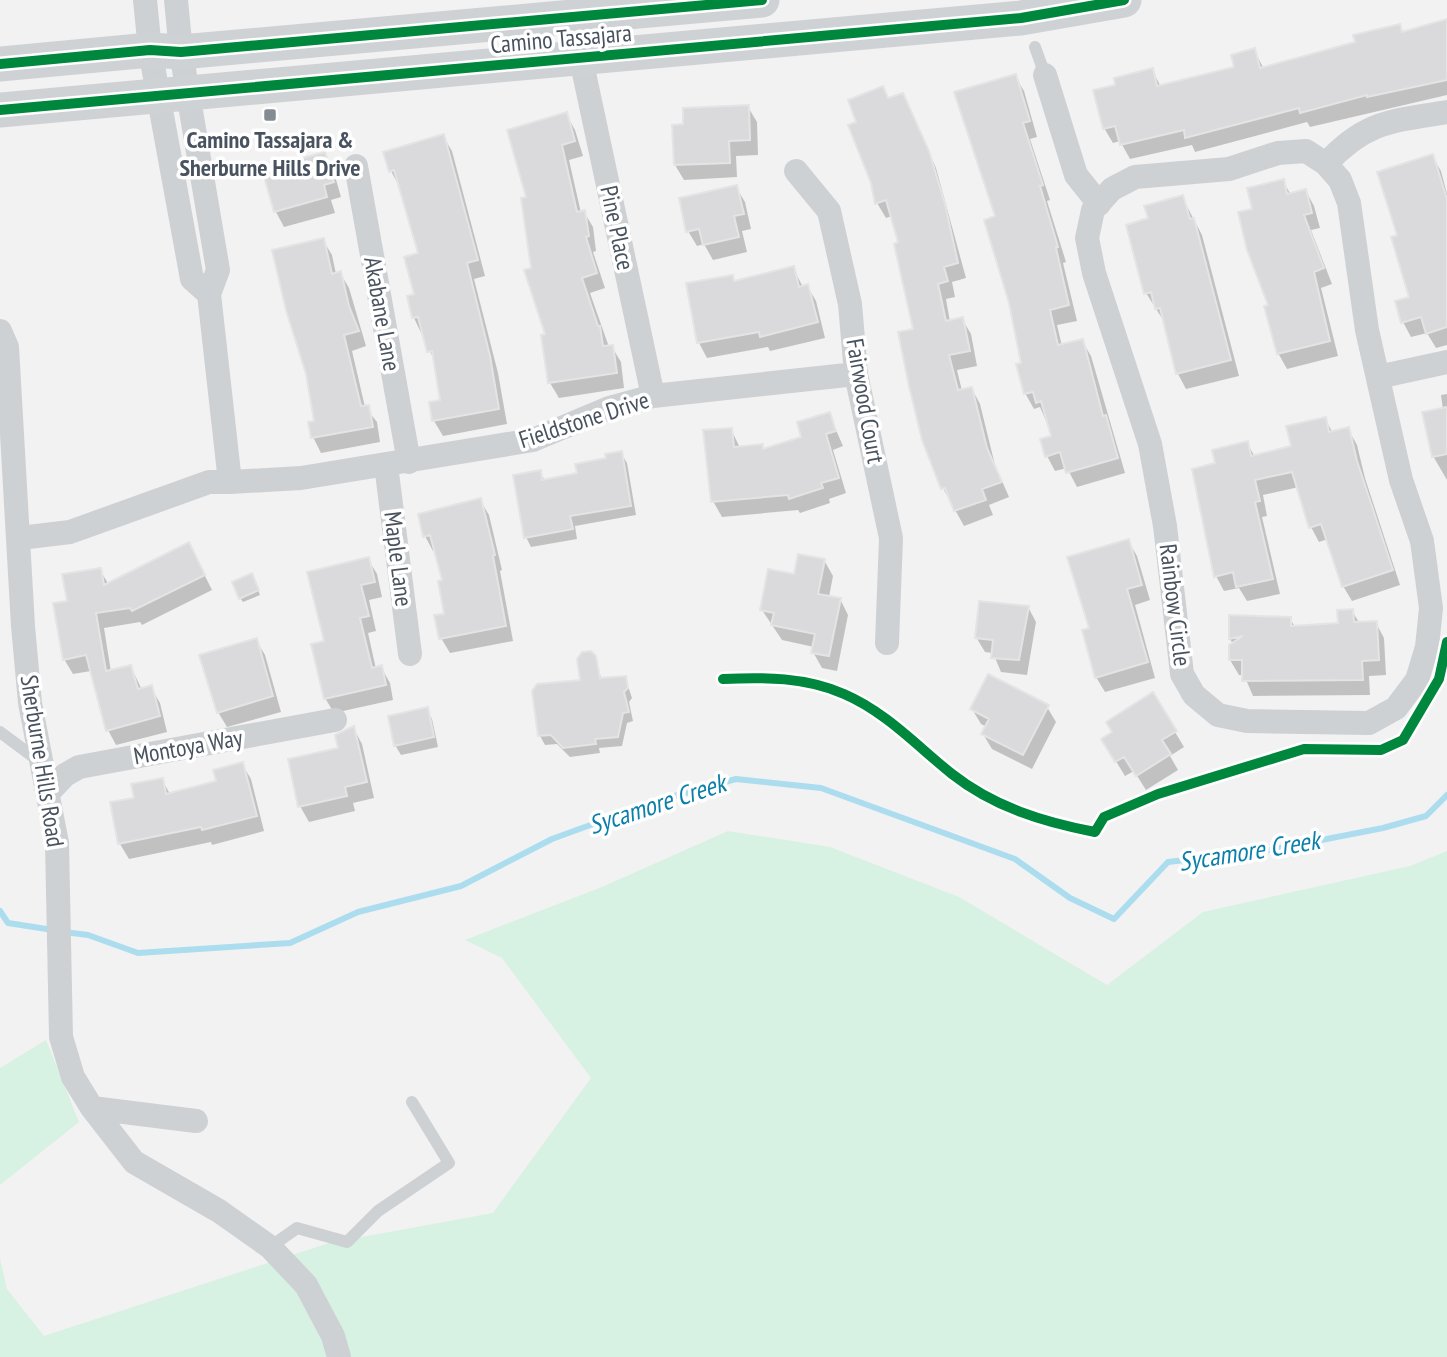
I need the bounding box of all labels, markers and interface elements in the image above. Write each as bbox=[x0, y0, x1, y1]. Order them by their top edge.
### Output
street label: Camino Tassajara bbox=[489, 17, 633, 60]
marker: Camino Tassajara & Sherburne Hills Drive bbox=[262, 107, 278, 123]
place label: Camino Tassajara & Sherburne Hills Drive bbox=[179, 124, 361, 183]
street label: Pine Place bbox=[593, 183, 642, 273]
street label: Akabane Lane bbox=[357, 254, 408, 373]
street label: Fairwood Court bbox=[839, 336, 892, 466]
street label: Fieldstone Drive bbox=[515, 384, 653, 455]
street label: Maple Lane bbox=[377, 510, 420, 608]
street label: Rainbow Circle bbox=[1153, 542, 1198, 668]
street label: Sherburne Hills Road bbox=[14, 673, 71, 849]
street label: Montoya Way bbox=[131, 722, 245, 771]
water label: Sycamore Creek bbox=[584, 765, 732, 841]
water label: Sycamore Creek bbox=[1176, 823, 1325, 878]

